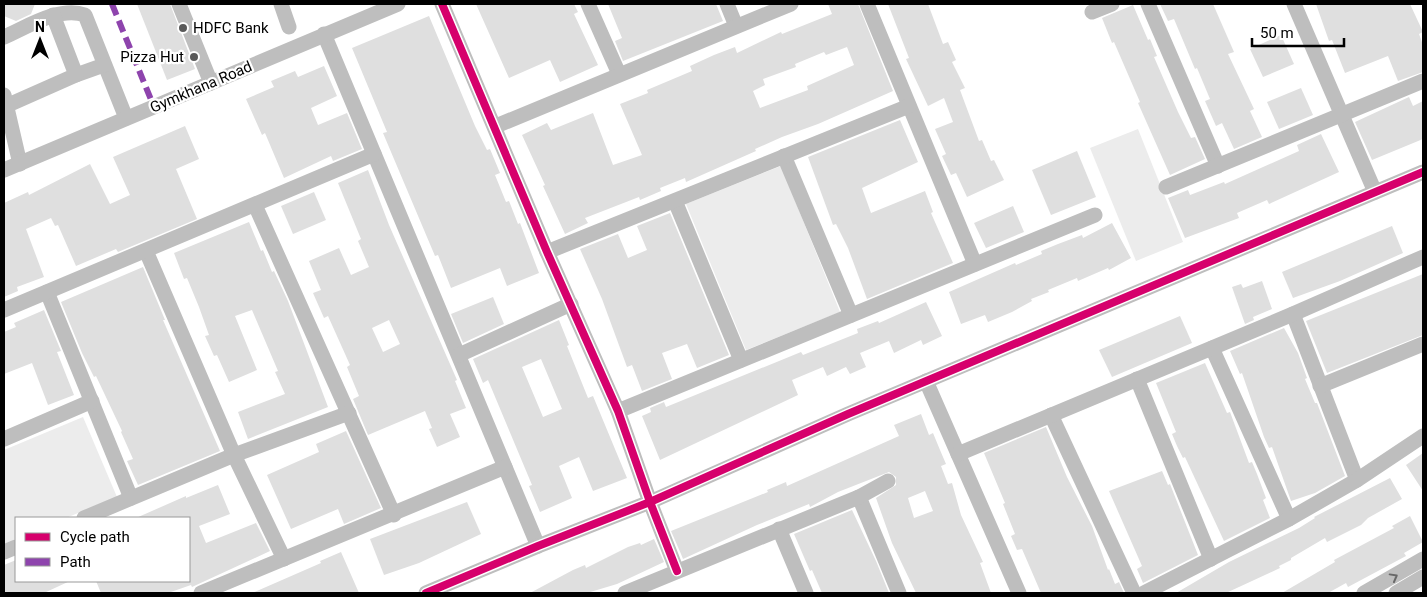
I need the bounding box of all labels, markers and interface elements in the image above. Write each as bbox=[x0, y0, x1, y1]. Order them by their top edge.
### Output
north arrow bbox=[15, 15, 65, 65]
scale bar bbox=[1252, 15, 1344, 47]
text: N bbox=[35, 19, 45, 35]
place label: HDFC Bank bbox=[193, 19, 269, 37]
marker: HDFC Bank bbox=[177, 22, 189, 34]
text: 50 m bbox=[1260, 24, 1294, 42]
place label: Pizza Hut bbox=[120, 48, 184, 66]
marker: Pizza Hut bbox=[188, 51, 200, 63]
street label: Gymkhana Road bbox=[147, 57, 255, 117]
legend bbox=[15, 517, 190, 582]
text: Cycle path bbox=[60, 528, 130, 546]
text: Path bbox=[60, 553, 91, 571]
one-way arrow bbox=[1389, 573, 1398, 583]

